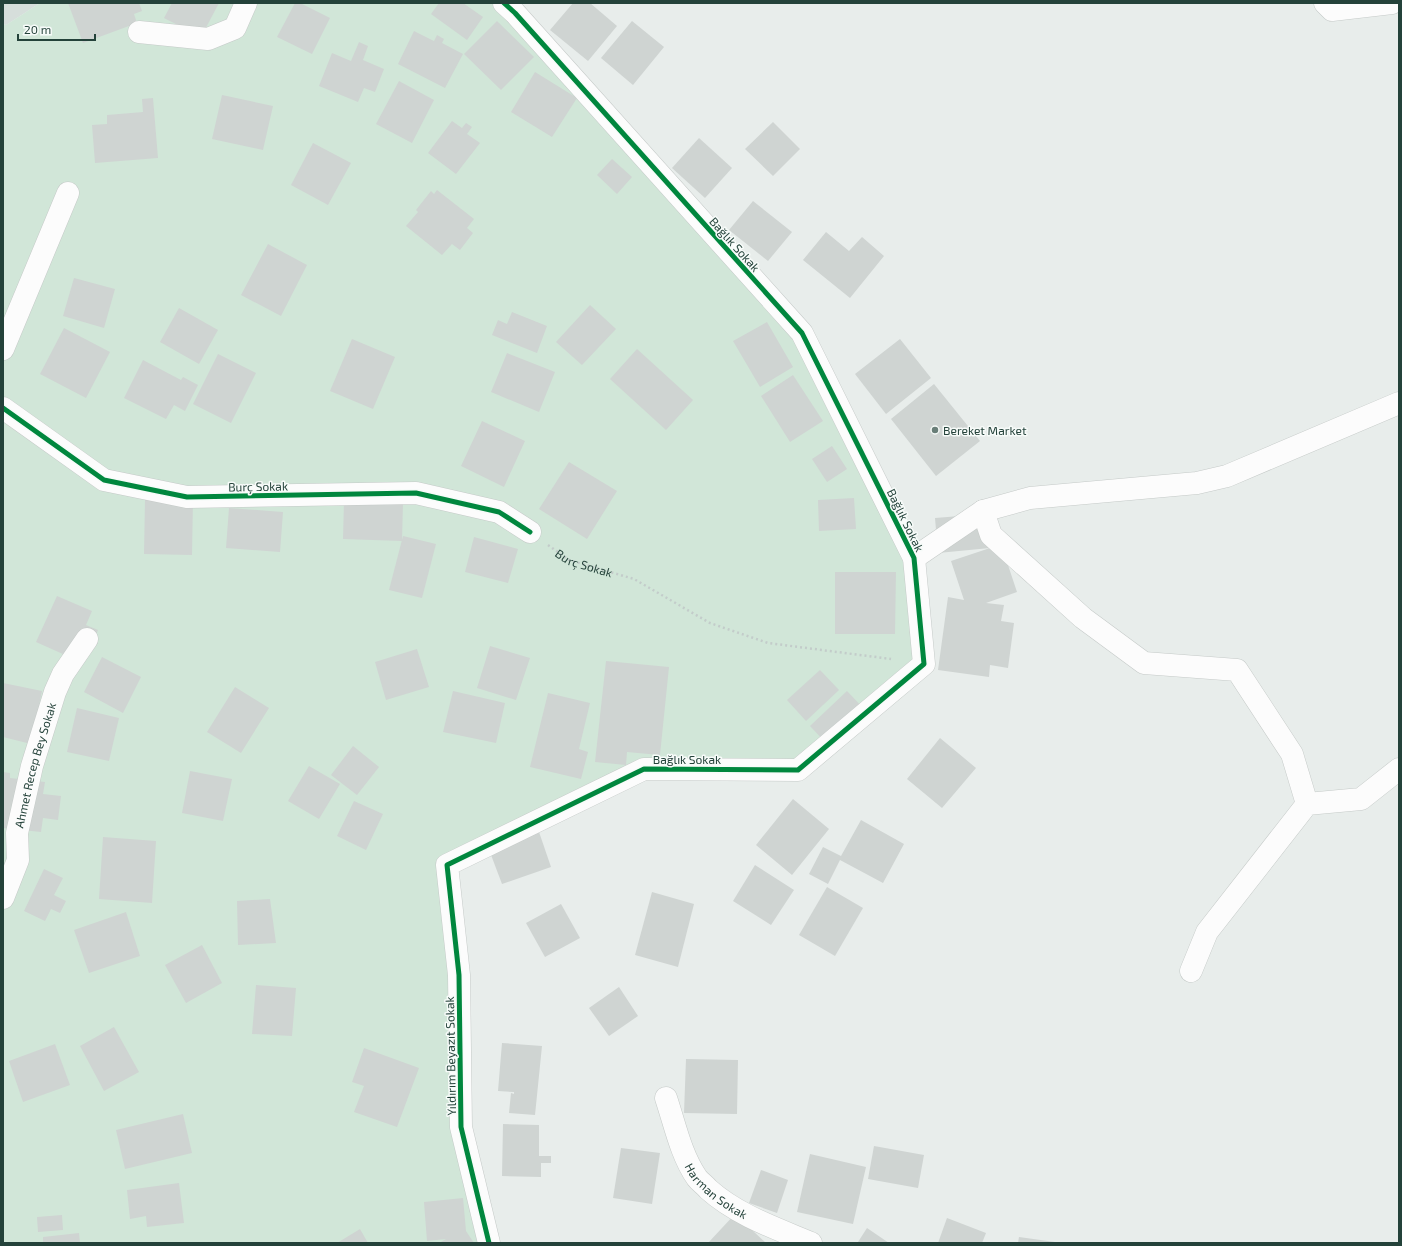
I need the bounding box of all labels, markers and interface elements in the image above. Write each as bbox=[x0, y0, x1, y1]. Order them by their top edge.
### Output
scale bar bbox=[18, 16, 95, 42]
text: 20 m bbox=[24, 22, 51, 36]
street label: Bağlık Sokak bbox=[707, 214, 763, 274]
place label: Bereket Market bbox=[943, 423, 1027, 437]
marker: Bereket Market bbox=[930, 425, 940, 435]
street label: Burç Sokak bbox=[228, 478, 288, 495]
street label: Bağlık Sokak bbox=[885, 486, 927, 554]
street label: Burç Sokak bbox=[553, 546, 614, 579]
street label: Ahmet Recep Bey Sokak bbox=[11, 701, 58, 829]
street label: Bağlık Sokak bbox=[653, 752, 721, 766]
street label: Yıldırım Beyazıt Sokak bbox=[442, 996, 458, 1116]
street label: Harman Sokak bbox=[682, 1161, 750, 1221]

